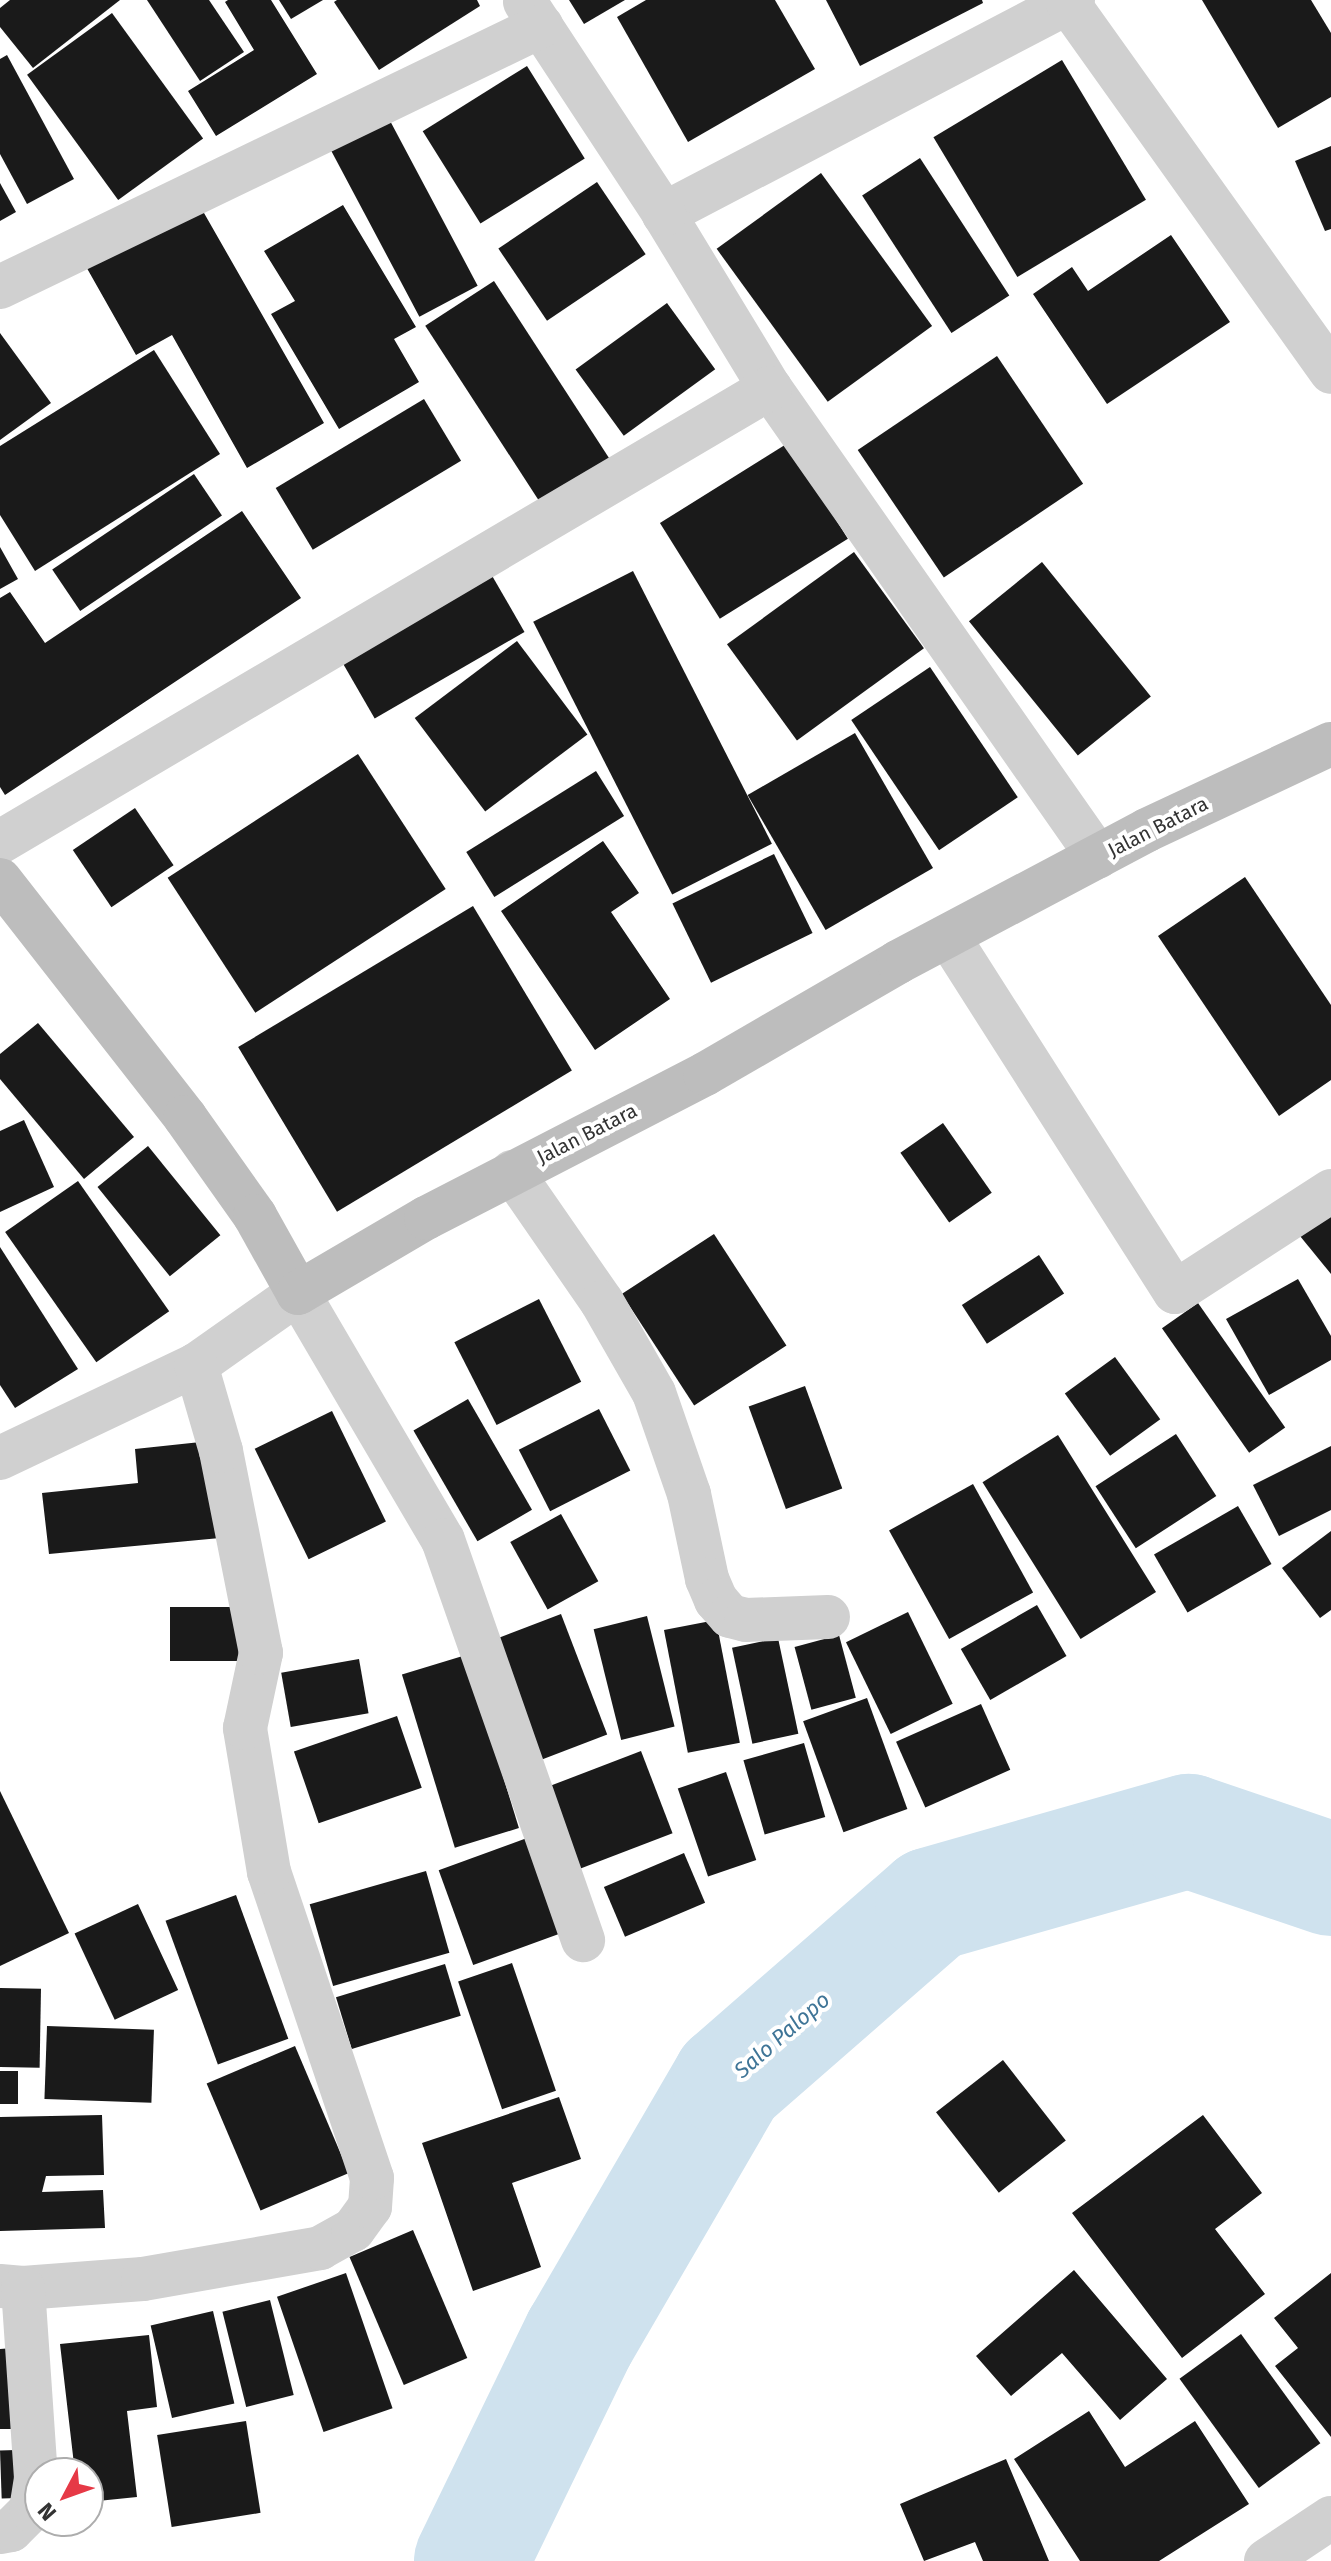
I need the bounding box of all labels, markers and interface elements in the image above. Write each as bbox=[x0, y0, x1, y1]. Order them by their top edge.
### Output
street label: Jalan Batara bbox=[1104, 791, 1212, 863]
street label: Jalan Batara bbox=[533, 1098, 641, 1170]
water label: Salo Palopo bbox=[729, 1986, 835, 2084]
north arrow bbox=[24, 2457, 104, 2537]
text: N bbox=[32, 2497, 62, 2526]

